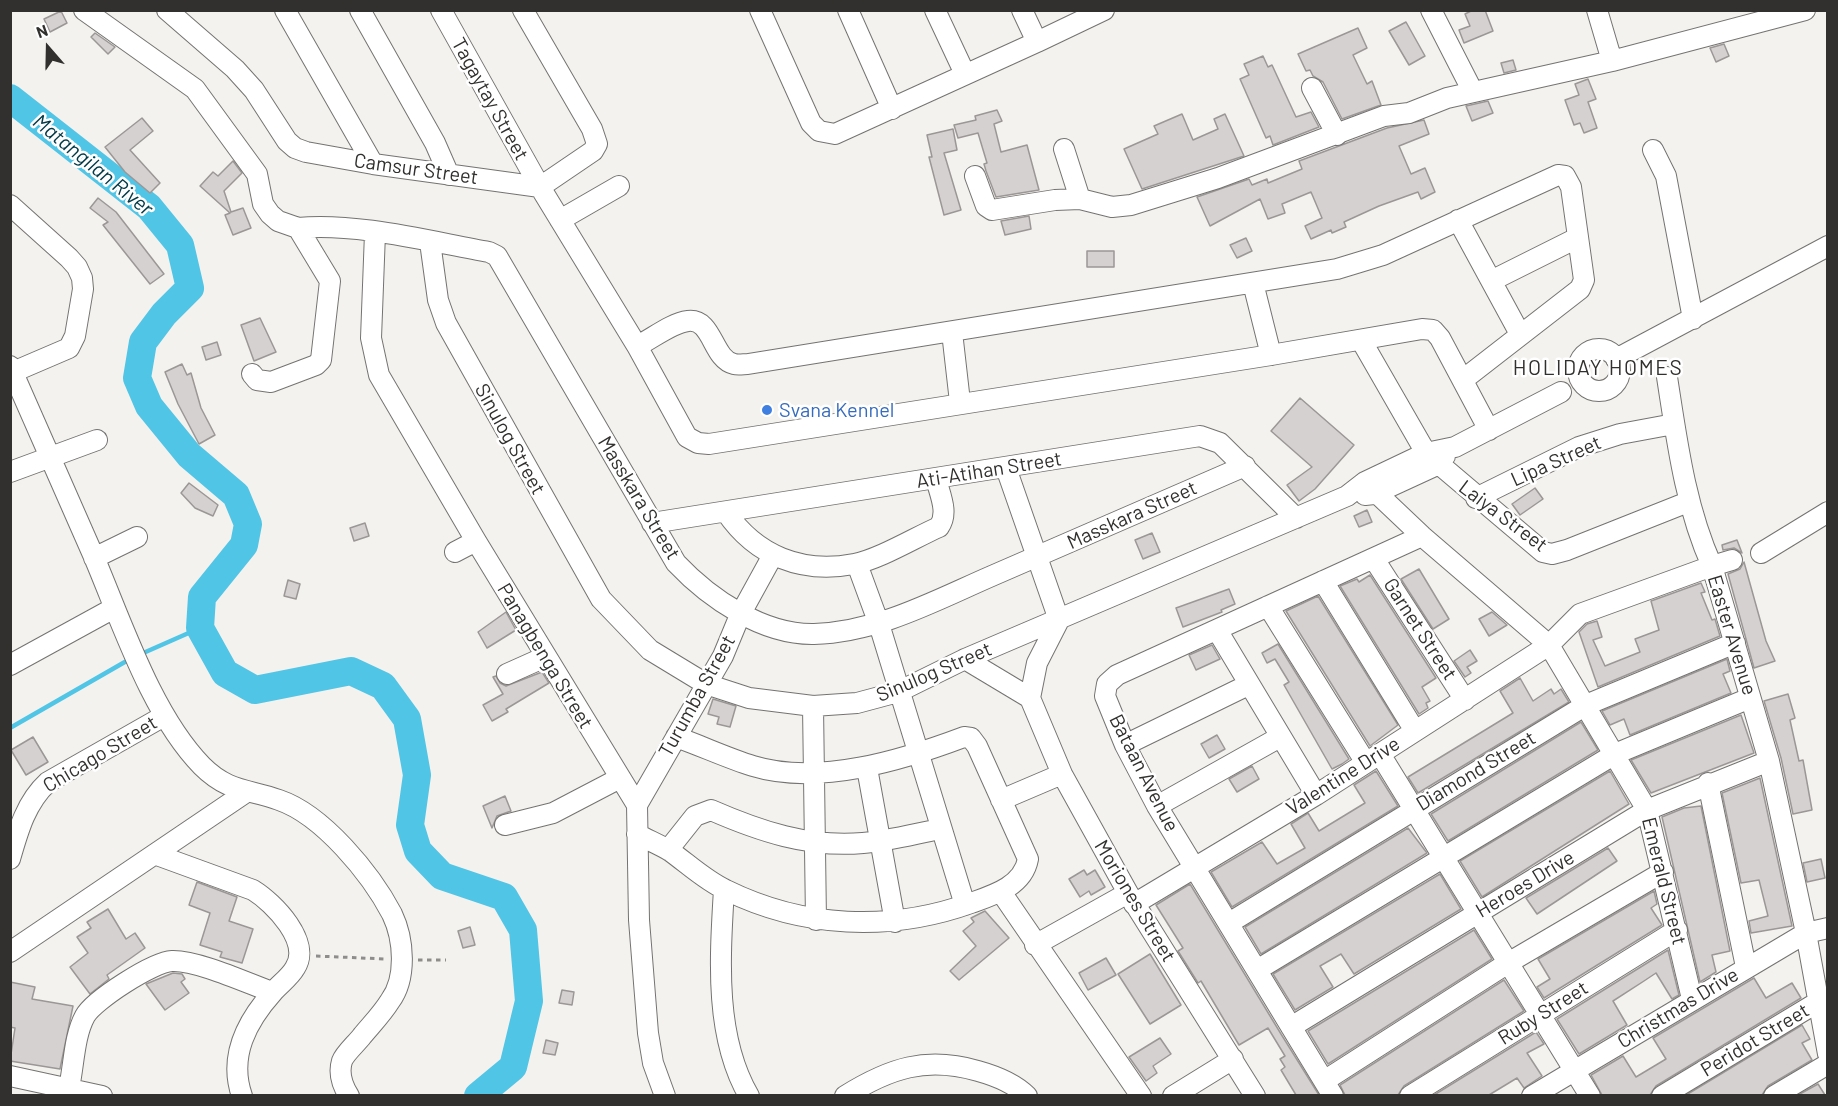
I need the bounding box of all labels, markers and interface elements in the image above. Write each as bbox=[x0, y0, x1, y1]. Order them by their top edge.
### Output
north arrow bbox=[18, 18, 78, 78]
text: N bbox=[33, 20, 50, 41]
street label: Tagaytay Street bbox=[446, 33, 534, 165]
water label: Matangilan River bbox=[28, 109, 158, 221]
street label: Camsur Street bbox=[352, 148, 480, 190]
district label: HOLIDAY HOMES bbox=[1513, 355, 1683, 381]
street label: Sinulog Street bbox=[470, 379, 550, 499]
place label: Svana Kennel bbox=[779, 398, 894, 422]
marker: Svana Kennel bbox=[760, 403, 774, 417]
street label: Lipa Street bbox=[1507, 430, 1605, 492]
street label: Masskara Street bbox=[593, 432, 685, 564]
street label: Ati-Atihan Street bbox=[915, 447, 1063, 493]
street label: Laiya Street bbox=[1454, 475, 1552, 557]
street label: Masskara Street bbox=[1063, 476, 1201, 554]
street label: Easter Avenue bbox=[1702, 572, 1762, 698]
street label: Garnet Street bbox=[1378, 574, 1462, 684]
street label: Panagbenga Street bbox=[492, 579, 598, 733]
street label: Turumba Street bbox=[654, 631, 740, 761]
street label: Sinulog Street bbox=[873, 637, 995, 707]
street label: Bataan Avenue bbox=[1104, 710, 1184, 836]
street label: Chicago Street bbox=[39, 711, 161, 797]
street label: Diamond Street bbox=[1412, 726, 1540, 816]
street label: Valentine Drive bbox=[1282, 732, 1404, 820]
street label: Emerald Street bbox=[1637, 815, 1691, 947]
street label: Moriones Street bbox=[1089, 836, 1181, 966]
street label: Heroes Drive bbox=[1471, 845, 1579, 923]
street label: Christmas Drive bbox=[1613, 962, 1743, 1054]
street label: Ruby Street bbox=[1494, 976, 1592, 1050]
street label: Peridot Street bbox=[1696, 998, 1814, 1082]

